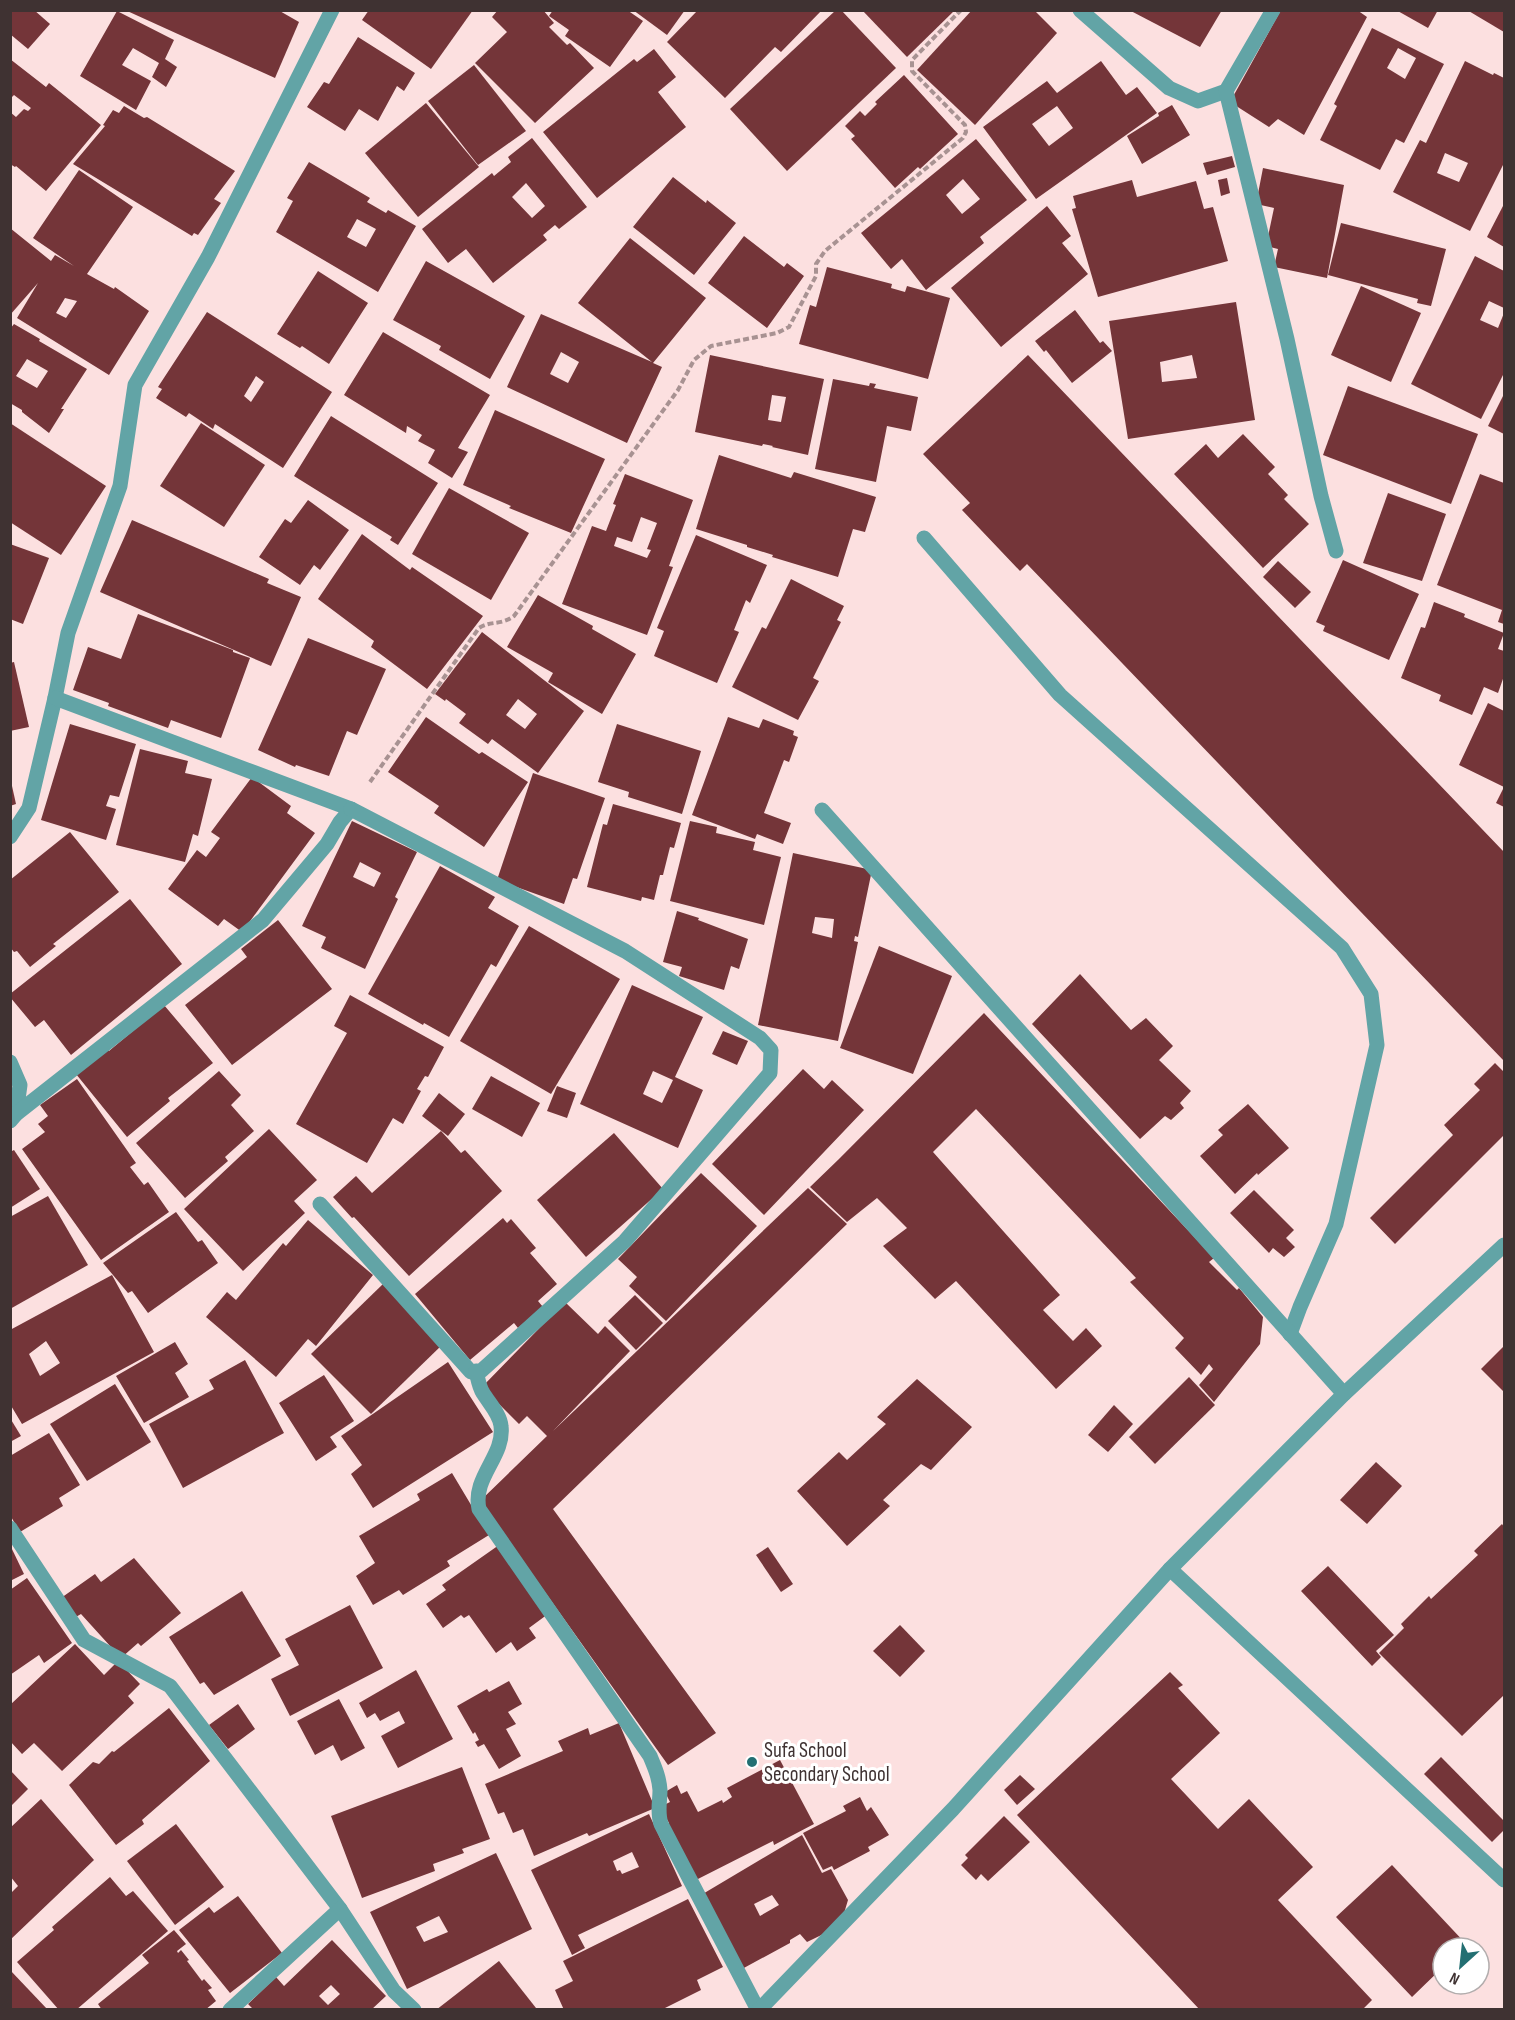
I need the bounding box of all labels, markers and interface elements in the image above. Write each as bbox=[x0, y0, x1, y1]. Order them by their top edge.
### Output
place label: Sufa School Secondary School bbox=[764, 1738, 890, 1787]
marker: Sufa School Secondary School bbox=[745, 1755, 759, 1769]
north arrow bbox=[1431, 1936, 1491, 1996]
text: N bbox=[1447, 1968, 1463, 1988]

